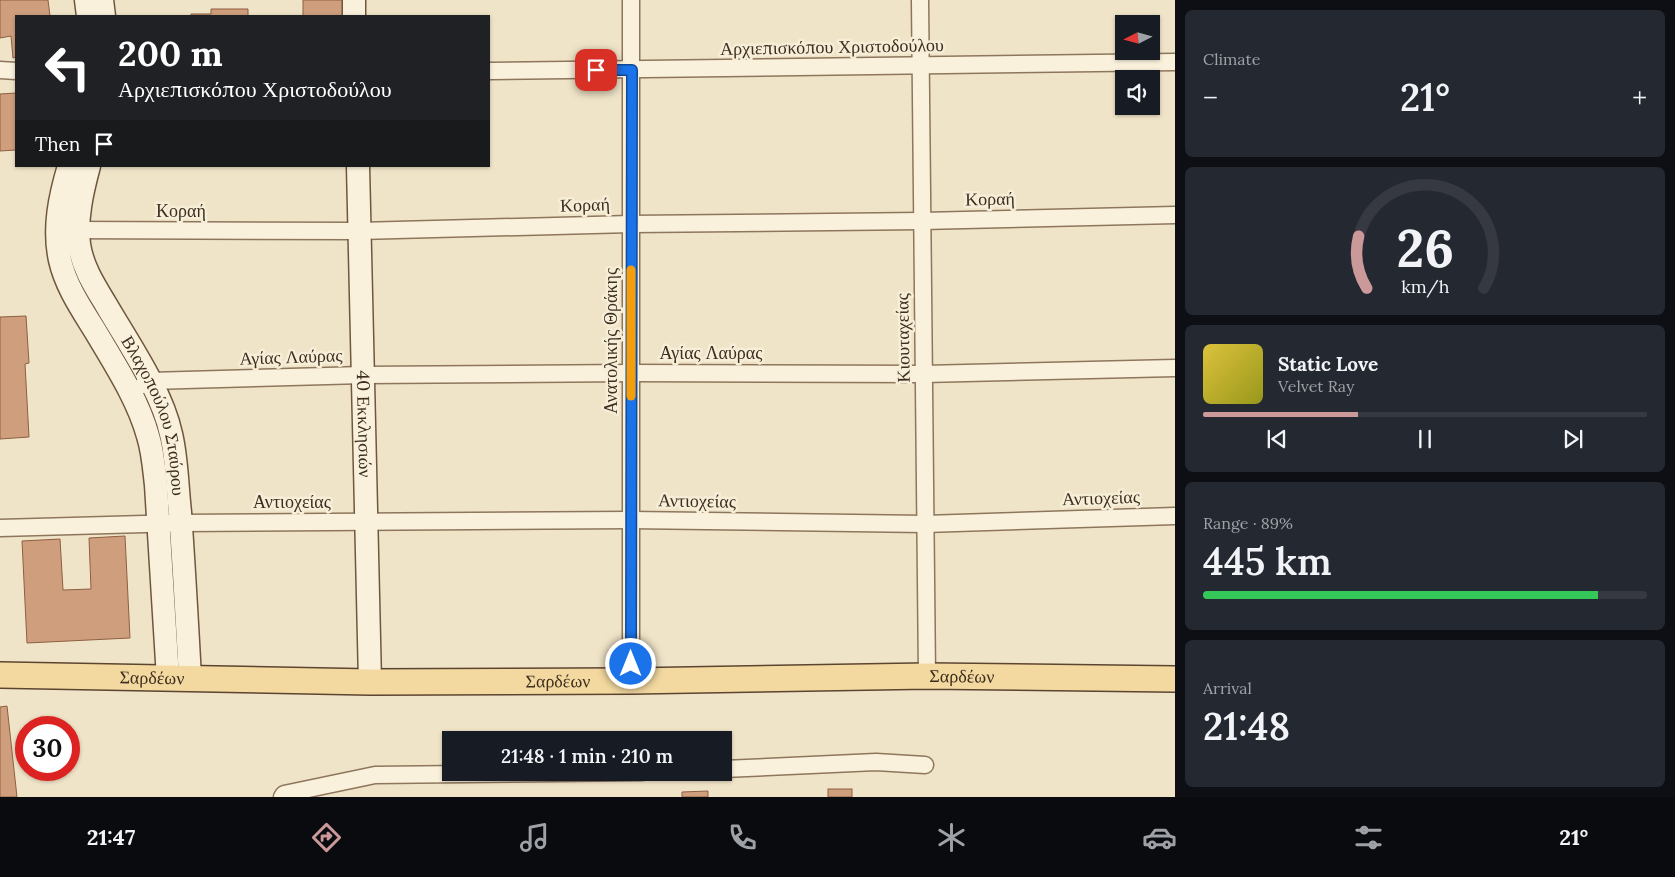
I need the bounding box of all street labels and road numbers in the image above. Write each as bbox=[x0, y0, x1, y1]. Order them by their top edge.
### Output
street label: Αρχιεπισκόπου Χριστοδούλου bbox=[720, 33, 944, 60]
street label: Κοραή bbox=[965, 187, 1015, 210]
street label: Κοραή bbox=[560, 192, 610, 217]
street label: Κοραή bbox=[156, 199, 206, 222]
street label: Ανατολικής Θράκης bbox=[599, 268, 622, 414]
street label: Κιουταχείας bbox=[890, 293, 915, 383]
street label: Βλαχοπούλου Σταύρου bbox=[116, 331, 190, 497]
street label: Αγίας Λαύρας bbox=[660, 341, 762, 364]
street label: Αγίας Λαύρας bbox=[239, 343, 343, 370]
street label: 40 Εκκλησιών bbox=[352, 370, 377, 478]
street label: Αντιοχείας bbox=[1062, 485, 1140, 510]
street label: Αντιοχείας bbox=[658, 488, 736, 513]
street label: Αντιοχείας bbox=[253, 490, 331, 513]
street label: Σαρδέων bbox=[929, 664, 995, 688]
street label: Σαρδέων bbox=[119, 665, 185, 689]
street label: Σαρδέων bbox=[525, 669, 590, 692]

